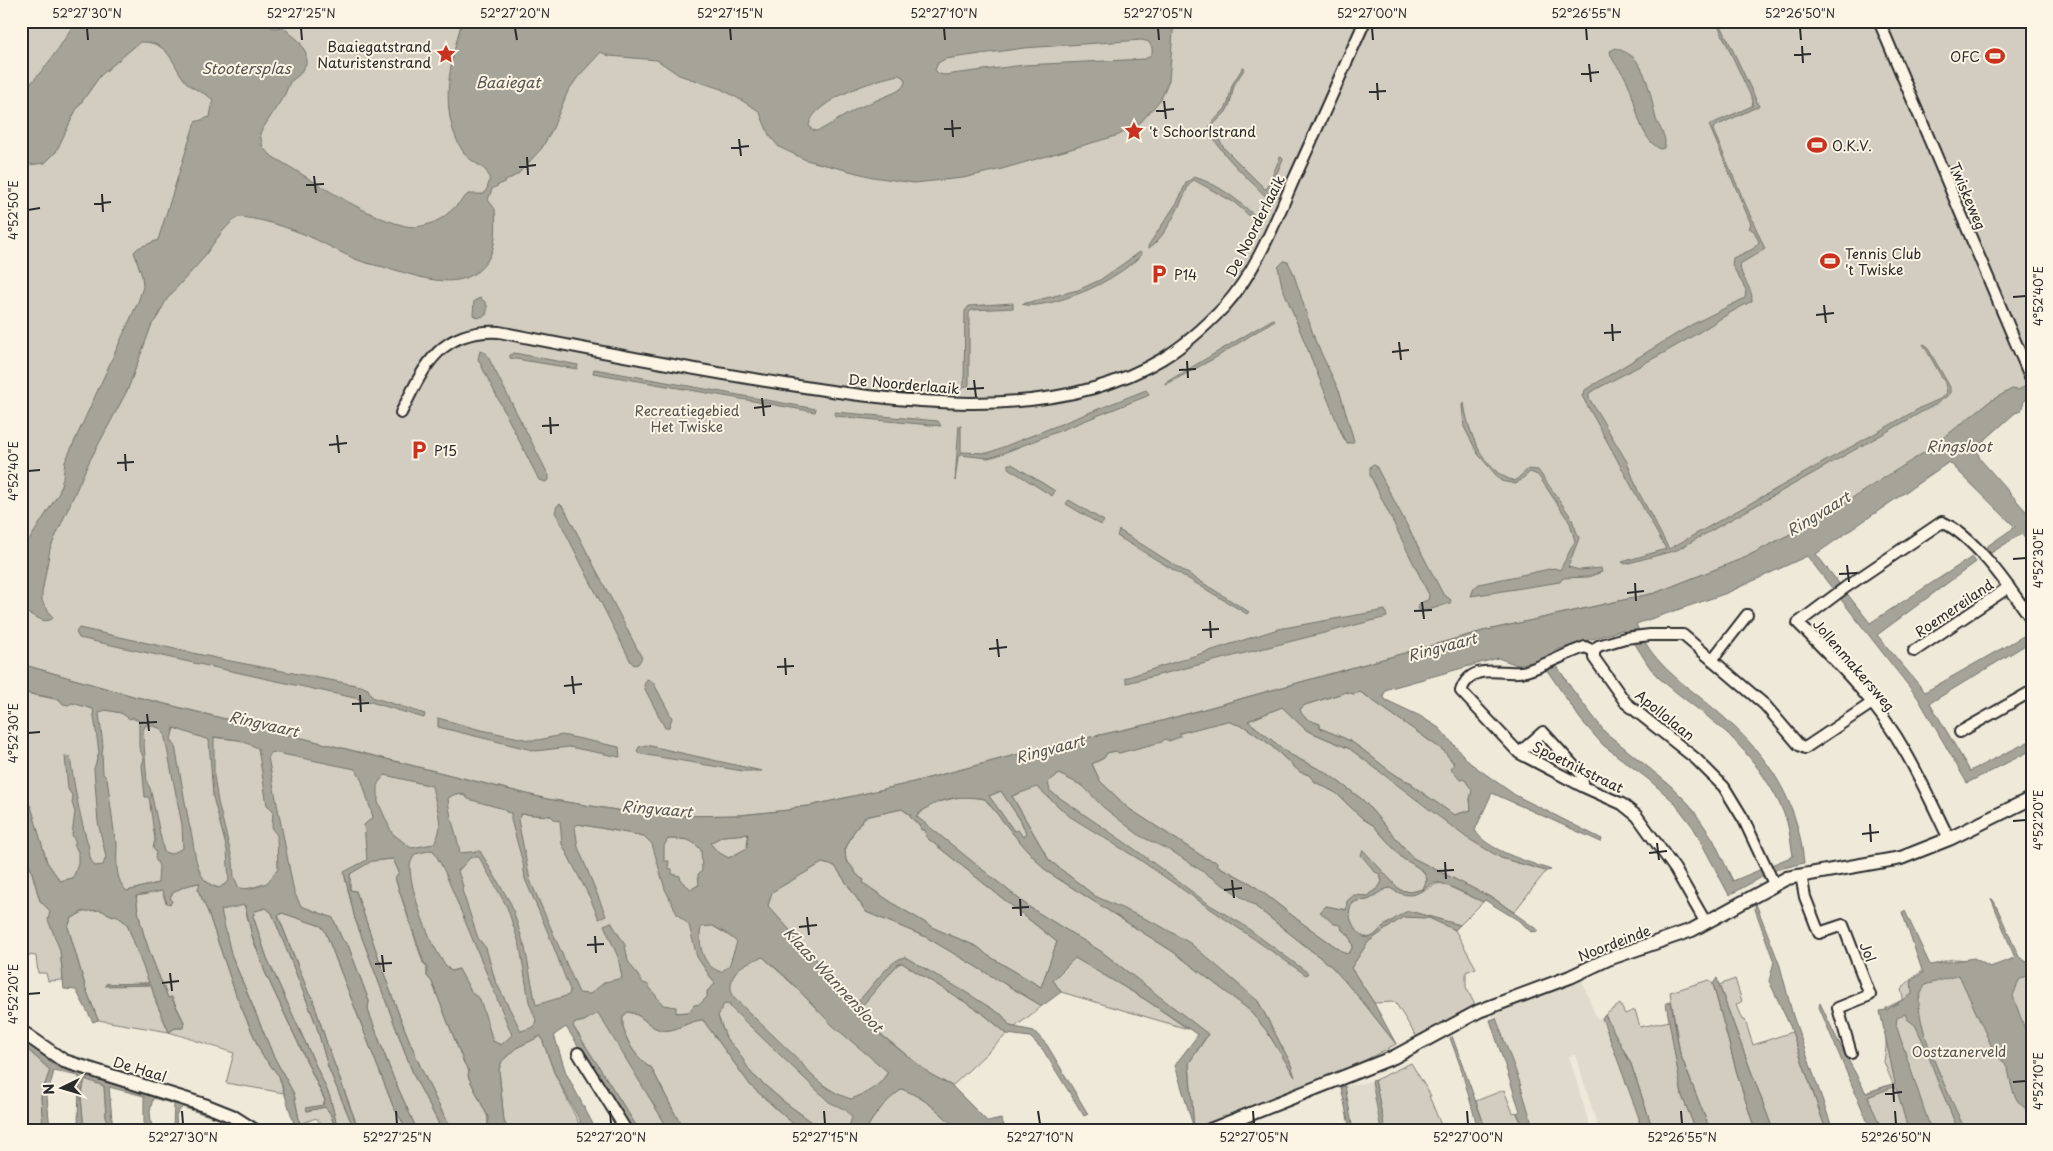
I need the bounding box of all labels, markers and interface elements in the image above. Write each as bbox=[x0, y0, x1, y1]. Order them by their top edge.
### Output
text: 52°27'30"N bbox=[52, 4, 122, 22]
text: 52°27'25"N bbox=[266, 4, 336, 22]
text: 52°27'20"N bbox=[480, 4, 550, 22]
text: 52°27'15"N bbox=[697, 4, 763, 22]
text: 52°27'10"N bbox=[910, 4, 978, 22]
text: 52°27'05"N bbox=[1123, 4, 1193, 22]
text: 52°27'00"N bbox=[1337, 4, 1407, 22]
text: 52°26'55"N bbox=[1551, 4, 1621, 22]
text: 52°26'50"N bbox=[1765, 4, 1835, 22]
place label: Baaiegatstrand Naturistenstrand bbox=[317, 36, 431, 73]
place icon: Baaiegatstrand Naturistenstrand bbox=[435, 43, 457, 65]
sports icon: OFC bbox=[1984, 45, 2006, 67]
place label: OFC bbox=[1950, 46, 1980, 67]
water label: Stootersplas bbox=[202, 56, 292, 79]
water label: Baaiegat bbox=[476, 70, 542, 93]
place icon: 't Schoorlstrand bbox=[1123, 120, 1145, 142]
place label: 't Schoorlstrand bbox=[1149, 121, 1256, 142]
sports icon: O.K.V. bbox=[1806, 134, 1828, 156]
place label: O.K.V. bbox=[1832, 135, 1872, 156]
street label: Twiskeweg bbox=[1944, 159, 1992, 233]
street label: De Noorderlaaik bbox=[1220, 171, 1290, 281]
text: 4°52'50"E bbox=[4, 180, 22, 240]
place label: Tennis Club 't Twiske bbox=[1845, 243, 1921, 280]
sports icon: Tennis Club 't Twiske bbox=[1819, 250, 1841, 272]
parking icon: P14 bbox=[1148, 263, 1170, 285]
place label: P14 bbox=[1174, 264, 1197, 285]
text: 4°52'40"E bbox=[2029, 266, 2047, 326]
street label: De Noorderlaaik bbox=[847, 369, 961, 399]
park label: Recreatiegebied Het Twiske bbox=[635, 400, 740, 437]
water label: Ringsloot bbox=[1926, 434, 1994, 457]
parking icon: P15 bbox=[408, 439, 430, 461]
place label: P15 bbox=[434, 440, 457, 461]
text: 4°52'40"E bbox=[4, 441, 22, 501]
water label: Ringvaart bbox=[1782, 484, 1856, 541]
text: 4°52'30"E bbox=[2029, 528, 2047, 588]
street label: Roemereiland bbox=[1911, 574, 1998, 642]
street label: Jollenmakersweg bbox=[1808, 614, 1900, 716]
water label: Ringvaart bbox=[1405, 625, 1481, 666]
street label: Apollolaan bbox=[1631, 684, 1699, 746]
text: 4°52'30"E bbox=[4, 703, 22, 763]
water label: Ringvaart bbox=[227, 704, 303, 743]
water label: Ringvaart bbox=[1013, 727, 1089, 768]
street label: Spoetnikstraat bbox=[1529, 736, 1627, 798]
text: 4°52'20"E bbox=[2029, 790, 2047, 850]
water label: Ringvaart bbox=[621, 793, 695, 823]
street label: Noordeinde bbox=[1575, 919, 1654, 966]
water label: Klaas Wannensloot bbox=[779, 921, 890, 1038]
street label: Jol bbox=[1855, 939, 1881, 965]
text: 4°52'20"E bbox=[4, 964, 22, 1024]
park label: Oostzanerveld bbox=[1912, 1041, 2006, 1062]
street label: De Haal bbox=[111, 1051, 169, 1087]
text: 4°52'10"E bbox=[2029, 1052, 2047, 1110]
north arrow bbox=[38, 1064, 88, 1114]
text: N bbox=[38, 1083, 59, 1096]
text: 52°27'30"N bbox=[148, 1128, 218, 1146]
text: 52°27'25"N bbox=[362, 1128, 432, 1146]
text: 52°27'20"N bbox=[576, 1128, 646, 1146]
text: 52°27'15"N bbox=[792, 1128, 858, 1146]
text: 52°27'10"N bbox=[1006, 1128, 1074, 1146]
text: 52°27'05"N bbox=[1219, 1128, 1289, 1146]
text: 52°27'00"N bbox=[1433, 1128, 1503, 1146]
text: 52°26'55"N bbox=[1647, 1128, 1717, 1146]
text: 52°26'50"N bbox=[1861, 1128, 1931, 1146]

